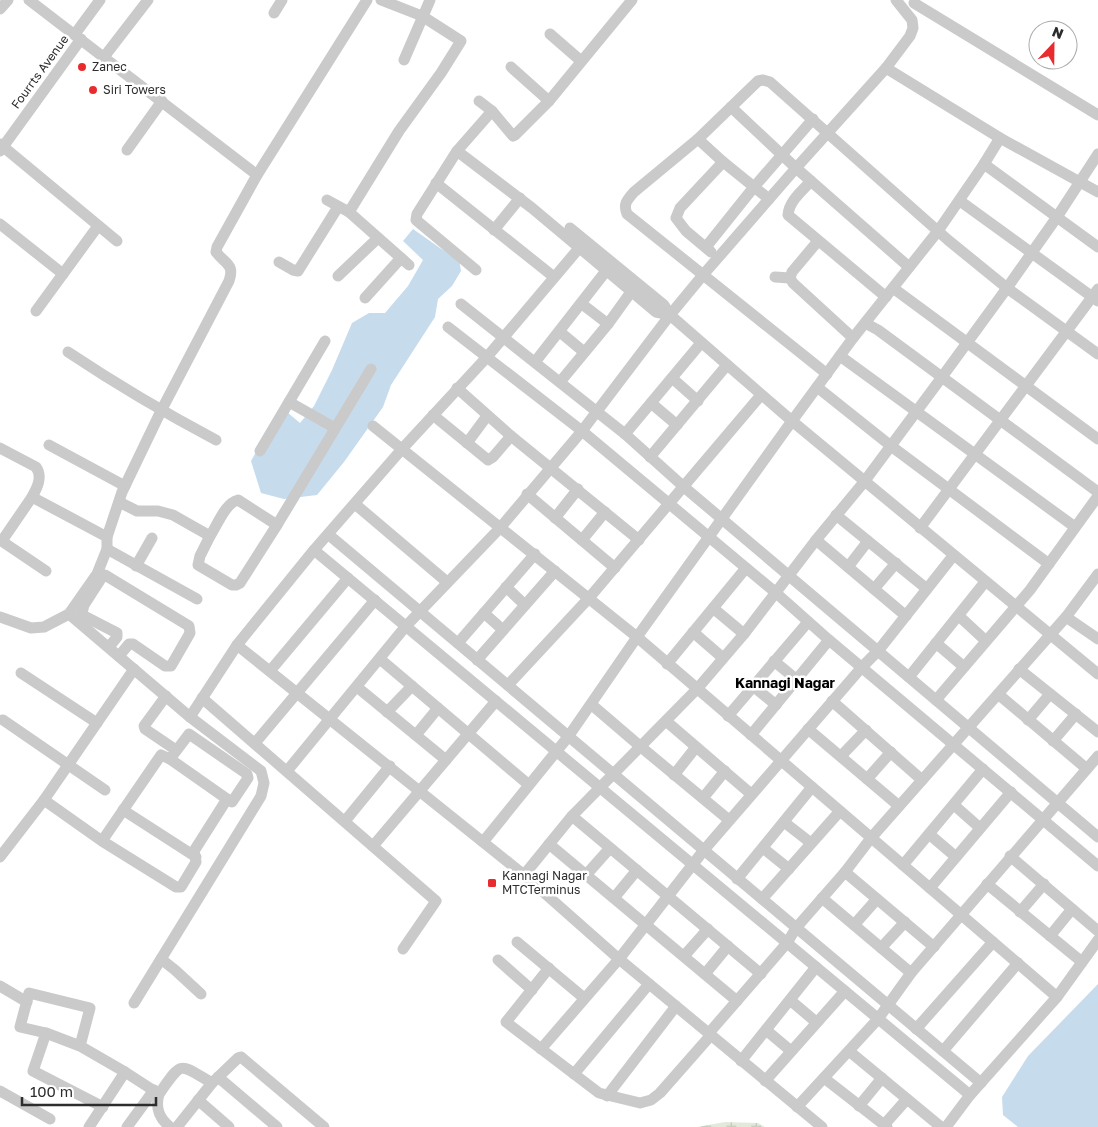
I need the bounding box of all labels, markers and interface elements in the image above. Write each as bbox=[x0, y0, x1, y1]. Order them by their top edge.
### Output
north arrow bbox=[1028, 20, 1078, 70]
text: N bbox=[1050, 23, 1066, 42]
street label: Fourrts Avenue bbox=[8, 32, 71, 112]
place label: Zanec bbox=[92, 59, 127, 74]
marker: Zanec bbox=[76, 61, 88, 73]
place label: Siri Towers bbox=[103, 82, 166, 97]
marker: Siri Towers bbox=[87, 84, 99, 96]
district label: Kannagi Nagar bbox=[735, 674, 836, 691]
place label: Kannagi Nagar MTCTerminus bbox=[502, 868, 587, 897]
marker: Kannagi Nagar MTCTerminus bbox=[486, 877, 498, 889]
scale bar bbox=[22, 1074, 156, 1106]
text: 100 m bbox=[30, 1082, 73, 1100]

